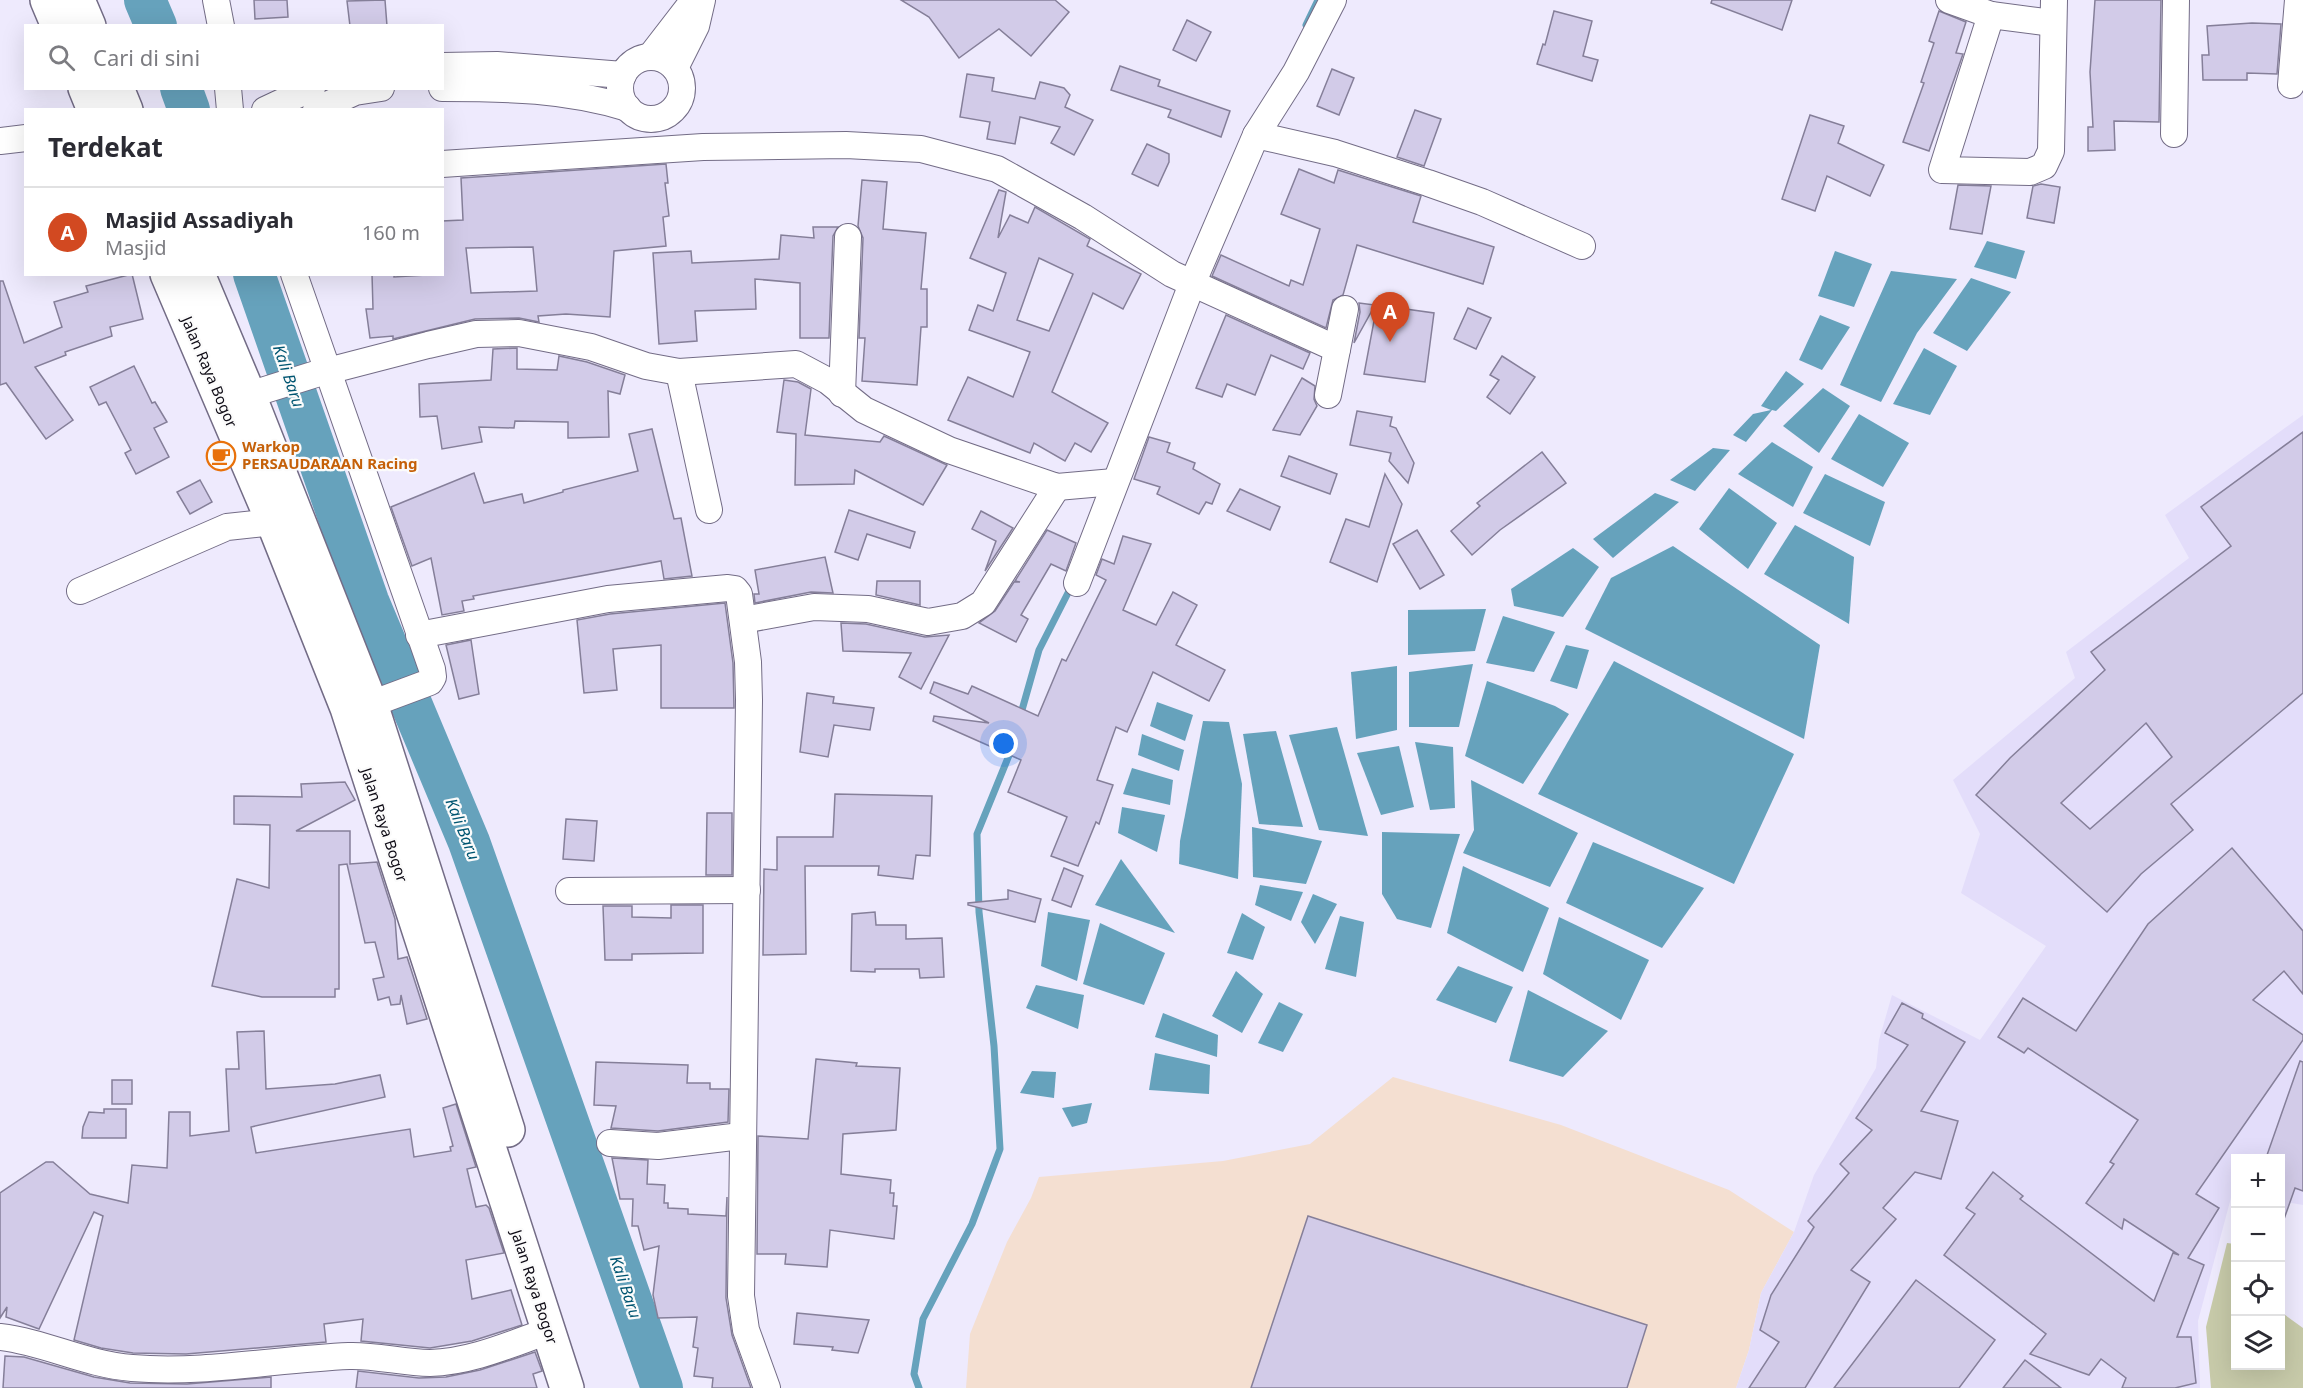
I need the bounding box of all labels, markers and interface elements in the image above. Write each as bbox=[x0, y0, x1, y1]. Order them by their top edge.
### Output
search box bbox=[24, 24, 444, 90]
icon: search bbox=[45, 41, 78, 74]
text: Cari di sini bbox=[93, 42, 200, 72]
text: Terdekat bbox=[48, 129, 163, 165]
text: Masjid Assadiyah bbox=[105, 204, 294, 234]
text: A bbox=[61, 219, 74, 246]
text: 160 m bbox=[362, 219, 420, 246]
text: Masjid bbox=[105, 234, 167, 261]
pin: A bbox=[1370, 292, 1410, 342]
street label: Jalan Raya Bogor bbox=[177, 311, 242, 430]
water label: Kali Baru bbox=[268, 342, 310, 410]
place label: Warkop PERSAUDARAAN Racing bbox=[242, 436, 418, 473]
cafe icon: Warkop PERSAUDARAAN Racing bbox=[205, 440, 237, 472]
your location bbox=[989, 729, 1018, 758]
street label: Jalan Raya Bogor bbox=[356, 763, 413, 884]
water label: Kali Baru bbox=[441, 795, 485, 863]
map controls bbox=[2231, 1154, 2285, 1370]
button: + bbox=[2231, 1154, 2285, 1208]
button: − bbox=[2231, 1208, 2285, 1262]
street label: Jalan Raya Bogor bbox=[506, 1225, 563, 1346]
water label: Kali Baru bbox=[605, 1253, 647, 1321]
button: locate bbox=[2231, 1262, 2285, 1316]
button: layers bbox=[2231, 1316, 2285, 1370]

